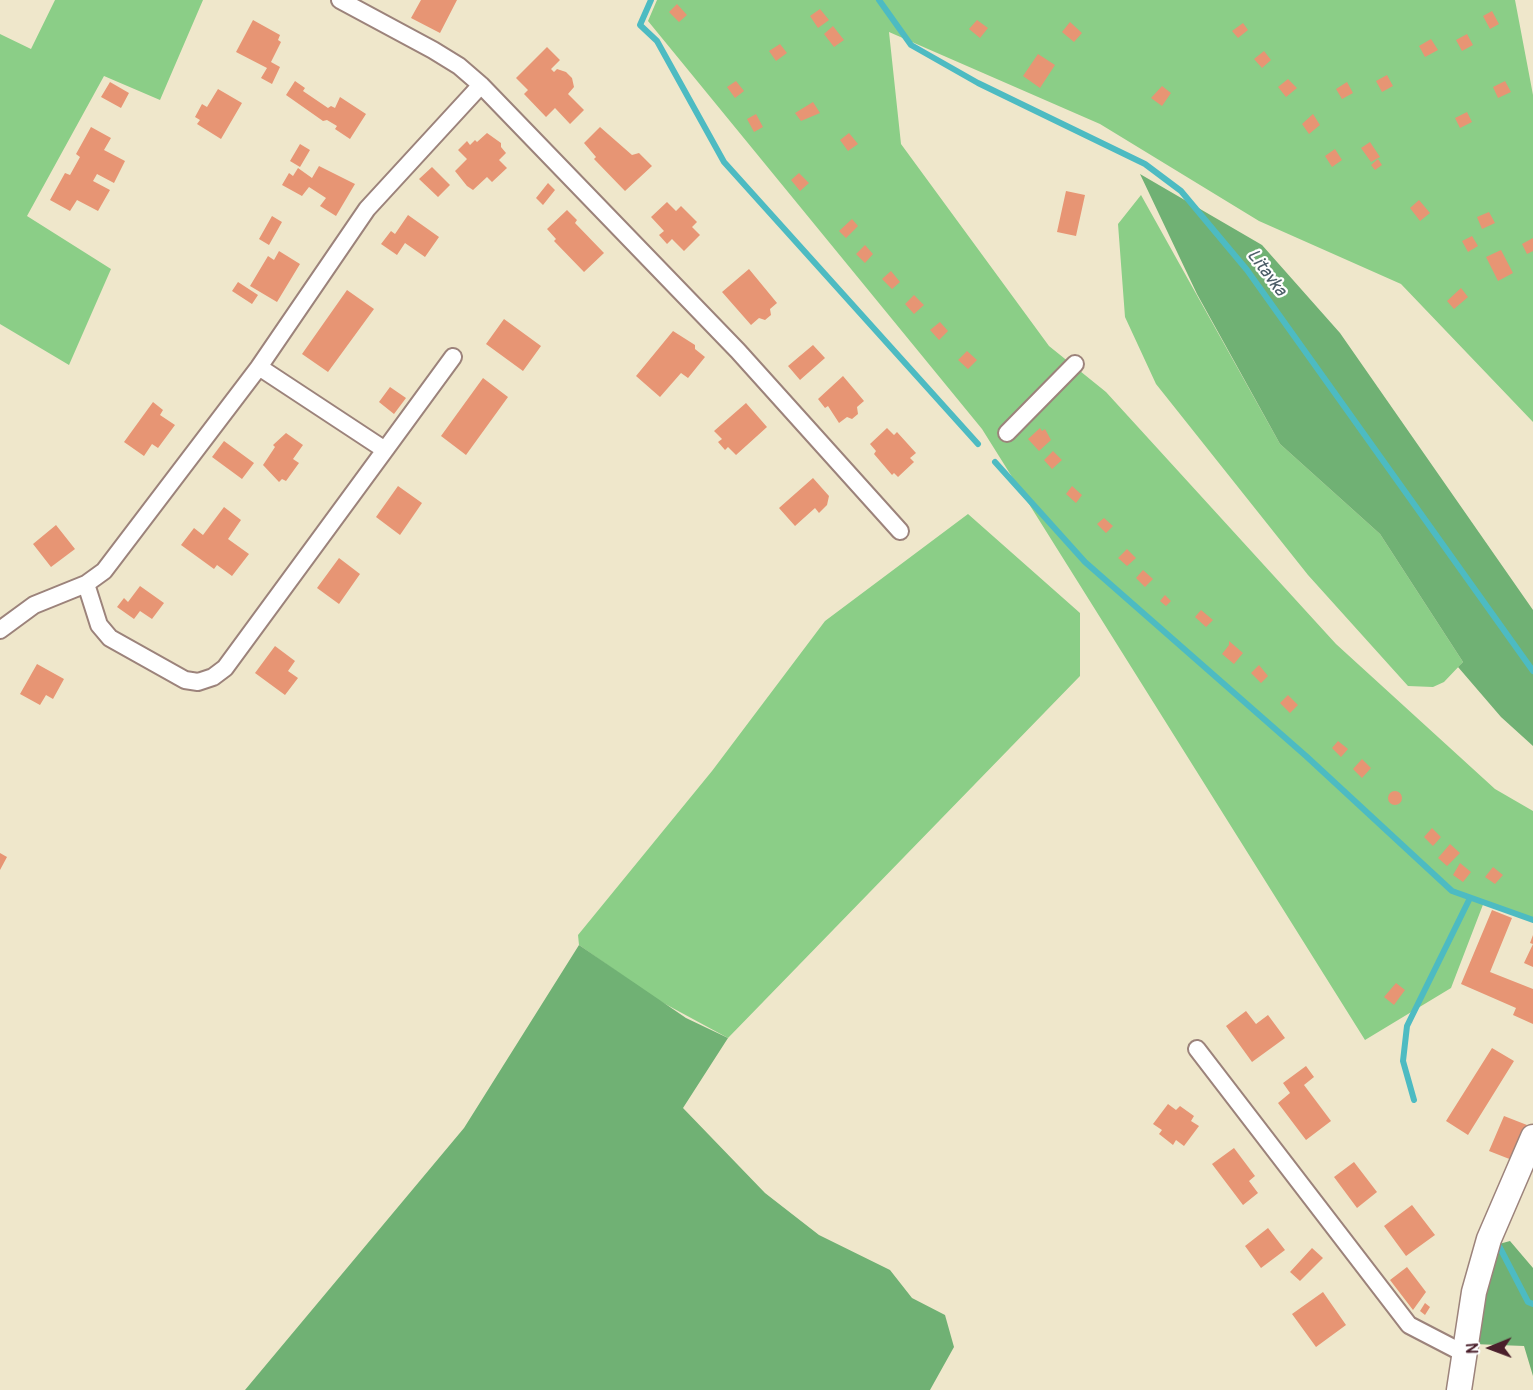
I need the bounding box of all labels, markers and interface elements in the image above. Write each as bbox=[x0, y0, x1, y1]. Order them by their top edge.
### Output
water label: Litavka bbox=[1241, 245, 1291, 301]
north arrow bbox=[1461, 1318, 1521, 1378]
text: N bbox=[1463, 1343, 1483, 1354]

